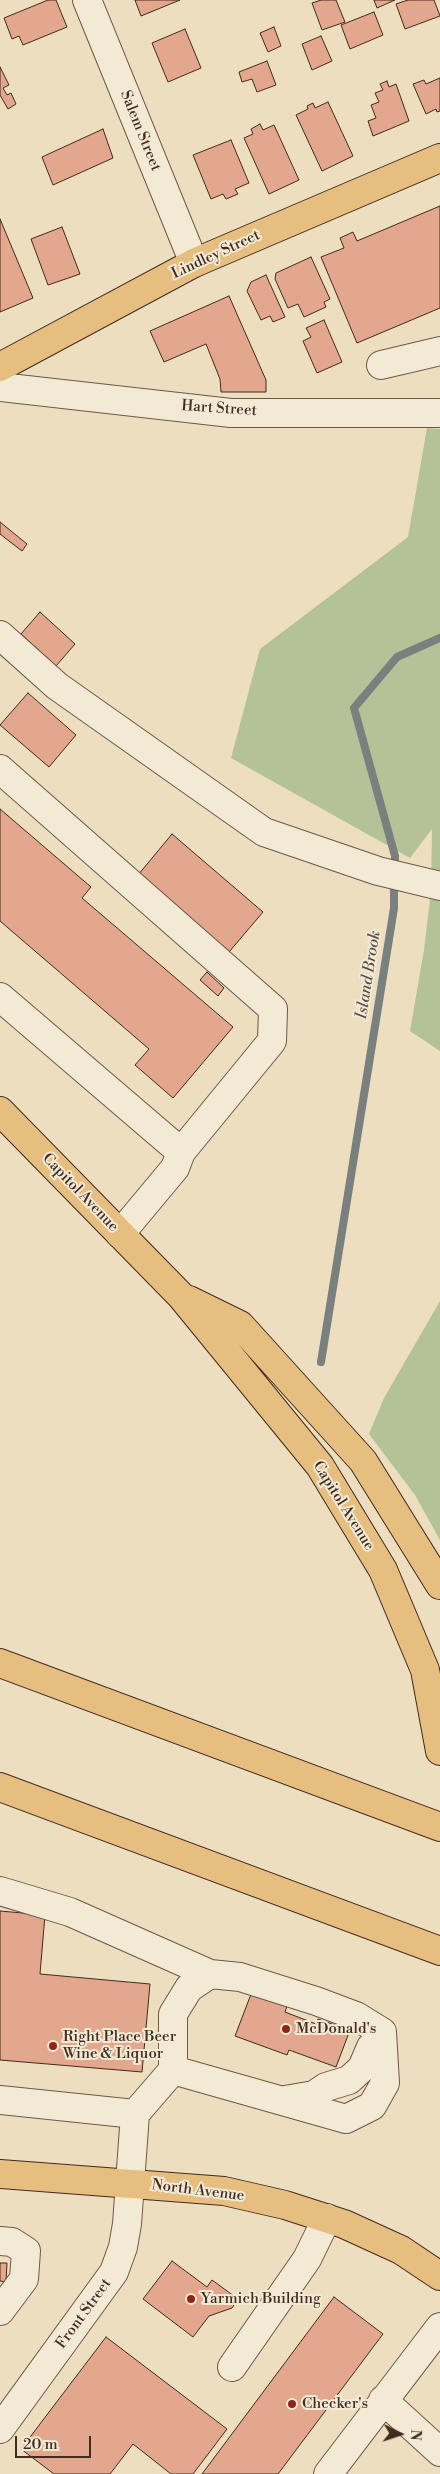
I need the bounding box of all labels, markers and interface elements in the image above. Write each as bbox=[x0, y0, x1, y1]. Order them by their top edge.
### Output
street label: Salem Street bbox=[116, 88, 164, 174]
street label: Lindley Street bbox=[169, 227, 263, 283]
street label: Hart Street bbox=[181, 397, 257, 421]
water label: Island Brook bbox=[353, 929, 385, 1021]
street label: Capitol Avenue bbox=[38, 1150, 122, 1236]
street label: Capitol Avenue bbox=[308, 1458, 378, 1554]
place label: McDonald's bbox=[296, 2020, 376, 2038]
marker: McDonald's bbox=[280, 2023, 292, 2035]
place label: Right Place Beer Wine & Liquor bbox=[63, 2028, 176, 2063]
marker: Right Place Beer Wine & Liquor bbox=[47, 2040, 59, 2052]
street label: North Avenue bbox=[151, 2176, 245, 2206]
street label: Front Street bbox=[52, 2275, 116, 2353]
place label: Yarmich Building bbox=[201, 2290, 321, 2308]
marker: Yarmich Building bbox=[185, 2293, 197, 2305]
place label: Checker's bbox=[302, 2395, 368, 2413]
marker: Checker's bbox=[286, 2398, 298, 2410]
north arrow bbox=[375, 2409, 425, 2459]
scale bar bbox=[18, 2426, 94, 2458]
text: N bbox=[406, 2429, 424, 2441]
text: 20 m bbox=[23, 2435, 58, 2454]

